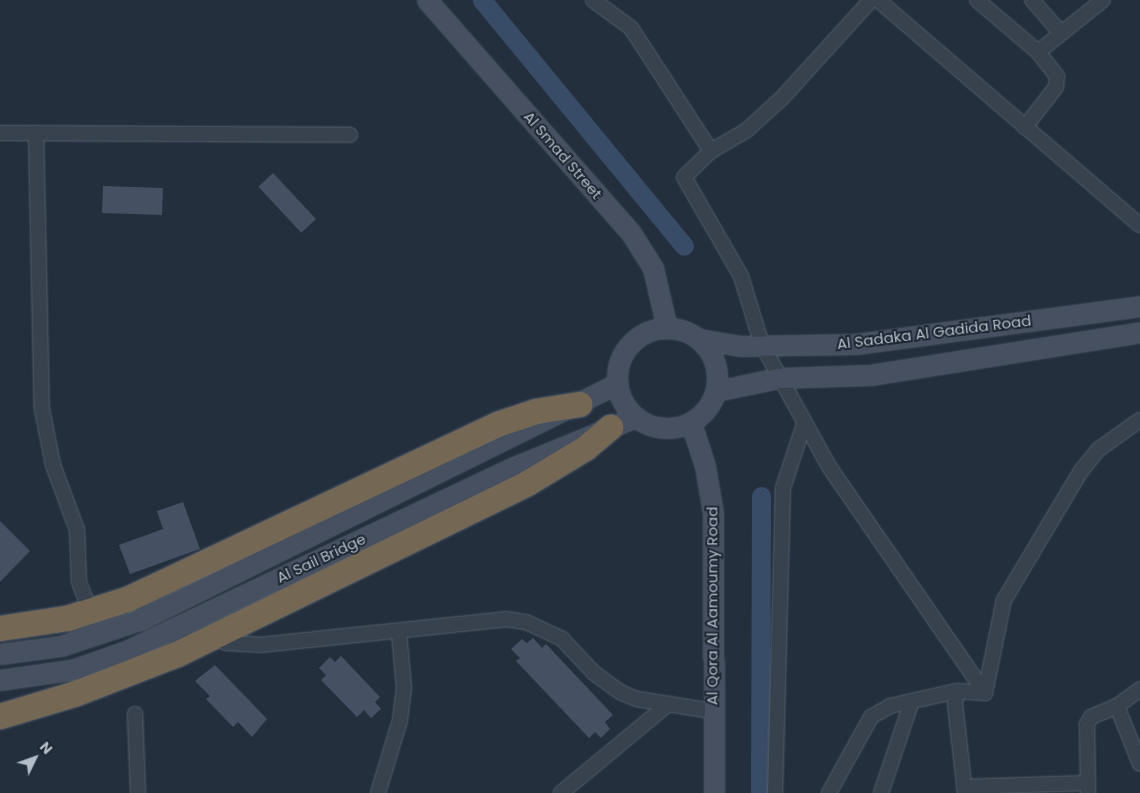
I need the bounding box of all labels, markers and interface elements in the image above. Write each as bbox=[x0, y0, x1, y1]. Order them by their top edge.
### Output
street label: Al Smad Street bbox=[520, 107, 606, 203]
street label: Al Sadaka Al Gadida Road bbox=[836, 311, 1032, 353]
street label: Al Qora Al Aamoumy Road bbox=[703, 507, 721, 705]
street label: Al Sail Bridge bbox=[274, 530, 368, 586]
north arrow bbox=[10, 733, 60, 783]
text: N bbox=[35, 737, 57, 759]

